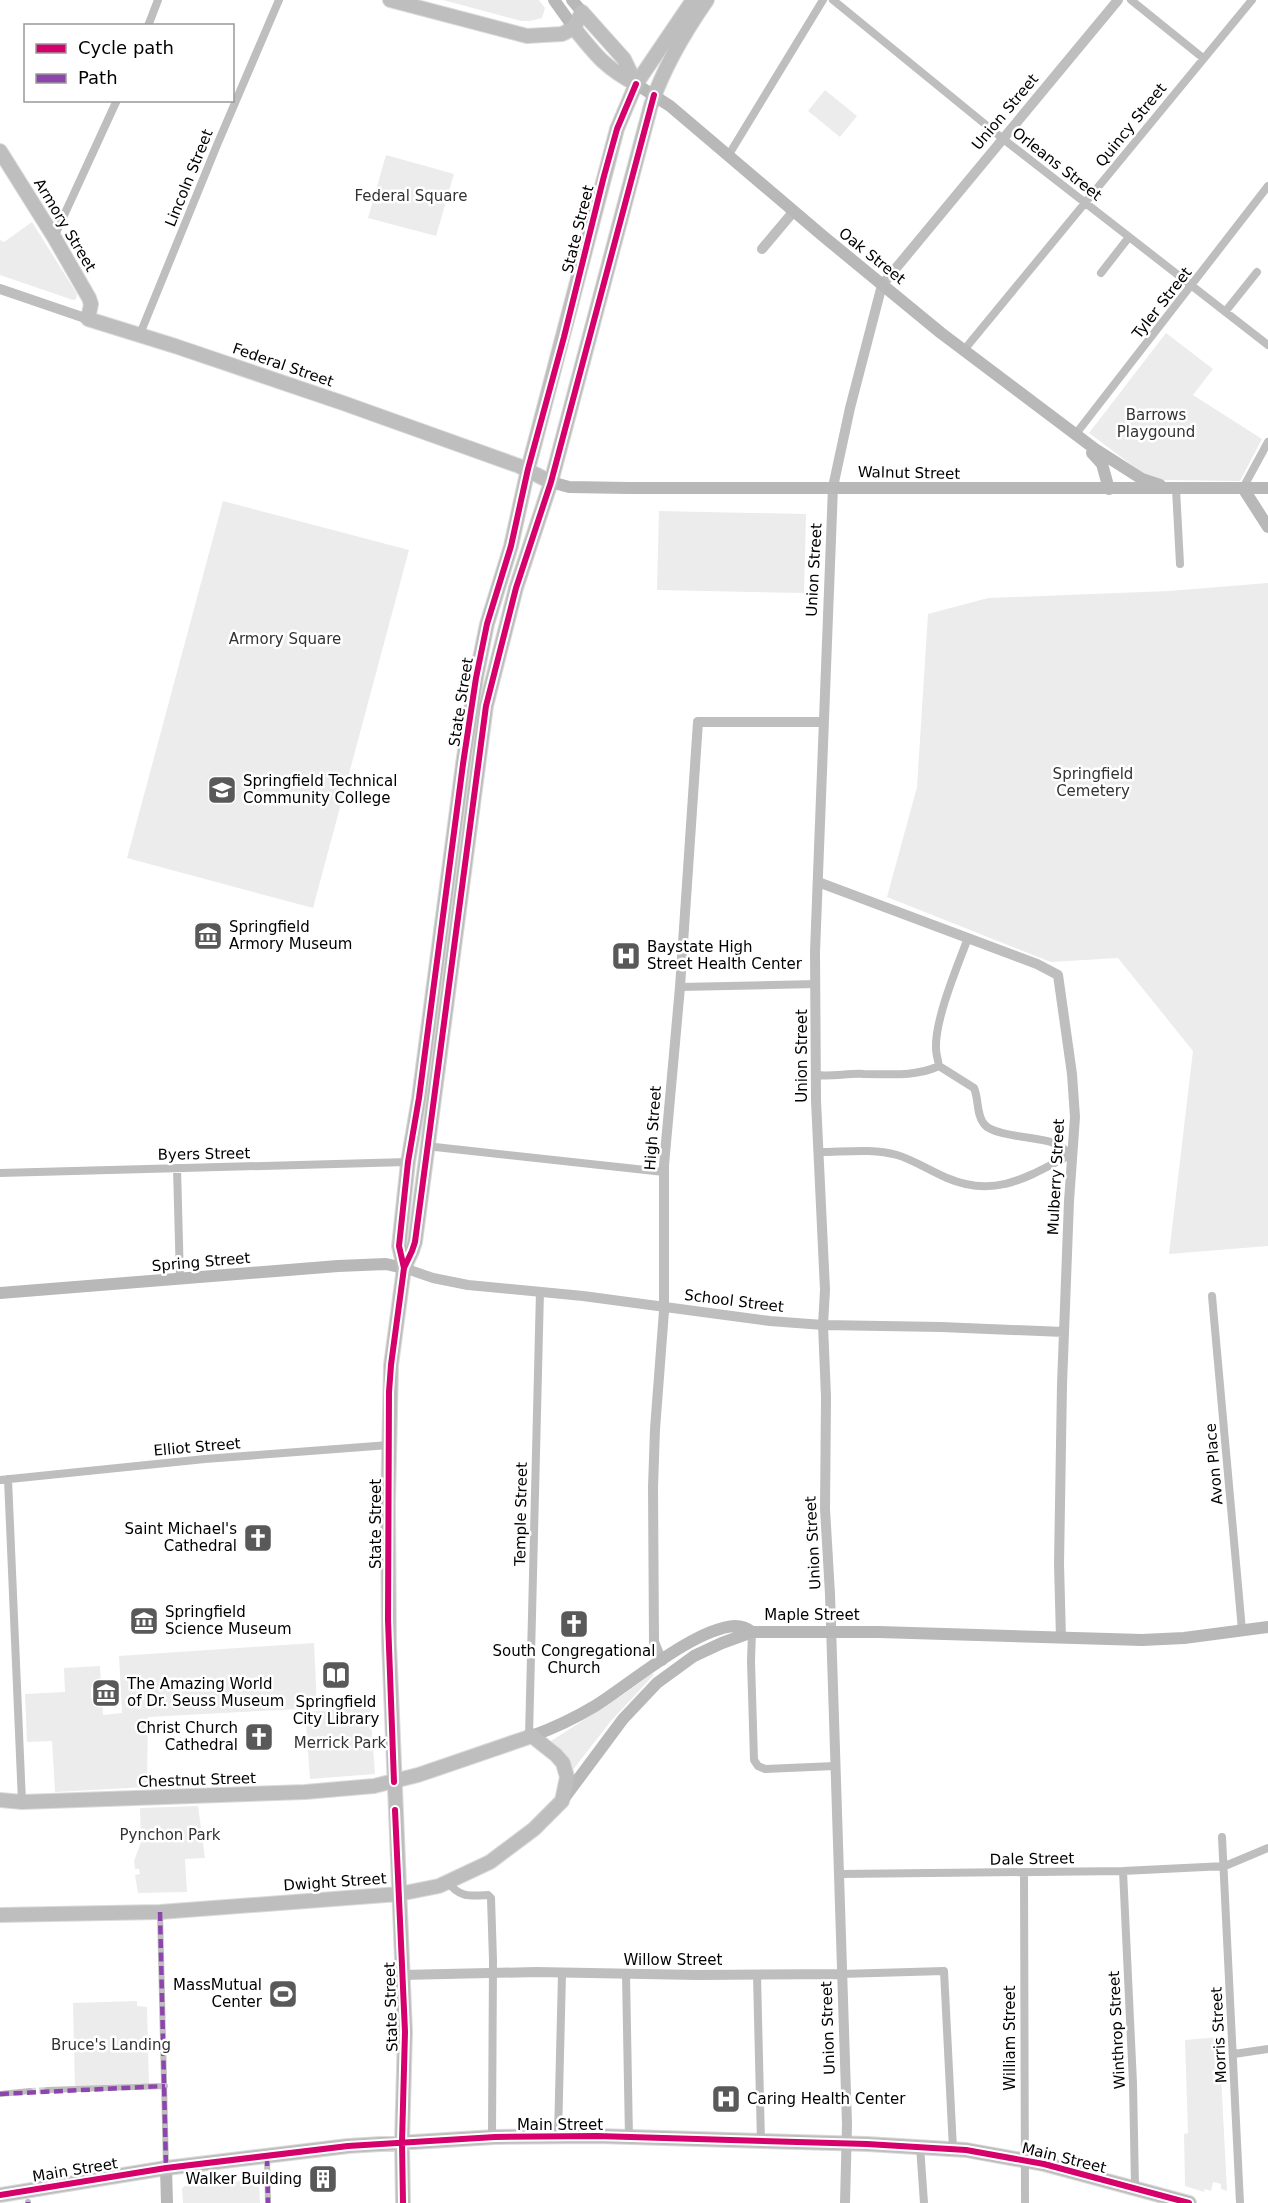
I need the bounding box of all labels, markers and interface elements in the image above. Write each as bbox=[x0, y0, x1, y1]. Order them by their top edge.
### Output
legend bbox=[24, 24, 234, 102]
text: Cycle path bbox=[78, 37, 174, 58]
text: Path bbox=[78, 67, 118, 88]
street label: Union Street bbox=[968, 70, 1042, 154]
street label: Quincy Street bbox=[1092, 79, 1170, 170]
street label: Orleans Street bbox=[1009, 124, 1105, 204]
street label: Lincoln Street bbox=[161, 127, 217, 229]
street label: Armory Street bbox=[30, 175, 100, 275]
street label: State Street bbox=[558, 183, 598, 275]
park label: Federal Square bbox=[355, 187, 467, 205]
street label: Oak Street bbox=[835, 224, 909, 288]
street label: Tyler Street bbox=[1128, 264, 1196, 343]
street label: Federal Street bbox=[230, 339, 336, 391]
park label: Barrows Playgound bbox=[1117, 406, 1195, 441]
street label: Walnut Street bbox=[858, 463, 960, 483]
street label: Union Street bbox=[803, 523, 825, 617]
park label: Armory Square bbox=[229, 630, 341, 648]
street label: State Street bbox=[445, 656, 477, 748]
park label: Springfield Cemetery bbox=[1053, 765, 1133, 800]
place label: Springfield Technical Community College bbox=[243, 772, 397, 807]
school or university icon: Springfield Technical Community College bbox=[206, 774, 238, 806]
place label: Springfield Armory Museum bbox=[229, 918, 352, 953]
museum icon: Springfield Armory Museum bbox=[192, 920, 224, 952]
place label: Baystate High Street Health Center bbox=[647, 938, 803, 973]
hospital icon: Baystate High Street Health Center bbox=[610, 940, 642, 972]
street label: Union Street bbox=[793, 1009, 811, 1103]
street label: High Street bbox=[641, 1085, 665, 1171]
street label: Mulberry Street bbox=[1044, 1118, 1068, 1236]
street label: Byers Street bbox=[157, 1144, 251, 1164]
street label: Spring Street bbox=[151, 1249, 251, 1275]
street label: School Street bbox=[683, 1286, 785, 1316]
street label: Avon Place bbox=[1201, 1423, 1227, 1505]
street label: Elliot Street bbox=[153, 1434, 241, 1460]
street label: Temple Street bbox=[511, 1462, 531, 1567]
street label: State Street bbox=[367, 1479, 385, 1569]
street label: Union Street bbox=[802, 1496, 824, 1590]
place label: Saint Michael's Cathedral bbox=[125, 1520, 237, 1555]
church icon: Saint Michael's Cathedral bbox=[242, 1522, 274, 1554]
place label: Springfield Science Museum bbox=[165, 1603, 292, 1638]
museum icon: Springfield Science Museum bbox=[128, 1605, 160, 1637]
street label: Maple Street bbox=[764, 1606, 860, 1624]
church icon: South Congregational Church bbox=[558, 1608, 590, 1640]
place label: South Congregational Church bbox=[493, 1642, 655, 1677]
library icon: Springfield City Library bbox=[320, 1659, 352, 1691]
place label: The Amazing World of Dr. Seuss Museum bbox=[126, 1675, 284, 1710]
museum icon: The Amazing World of Dr. Seuss Museum bbox=[90, 1677, 122, 1709]
place label: Springfield City Library bbox=[293, 1693, 379, 1728]
place label: Christ Church Cathedral bbox=[136, 1719, 238, 1754]
church icon: Christ Church Cathedral bbox=[243, 1721, 275, 1753]
park label: Merrick Park bbox=[294, 1734, 387, 1752]
street label: Chestnut Street bbox=[138, 1769, 256, 1791]
park label: Pynchon Park bbox=[119, 1826, 221, 1844]
street label: Dale Street bbox=[990, 1849, 1075, 1869]
street label: Dwight Street bbox=[283, 1869, 387, 1895]
street label: Willow Street bbox=[624, 1951, 723, 1969]
street label: State Street bbox=[380, 1962, 402, 2052]
street label: Winthrop Street bbox=[1105, 1970, 1129, 2090]
place label: MassMutual Center bbox=[173, 1976, 263, 2011]
sports icon: MassMutual Center bbox=[267, 1978, 299, 2010]
street label: Union Street bbox=[817, 1981, 839, 2075]
street label: William Street bbox=[1001, 1985, 1019, 2091]
street label: Morris Street bbox=[1207, 1986, 1231, 2084]
park label: Bruce's Landing bbox=[51, 2036, 171, 2054]
hospital icon: Caring Health Center bbox=[710, 2083, 742, 2115]
place label: Caring Health Center bbox=[747, 2090, 906, 2108]
street label: Main Street bbox=[517, 2116, 603, 2134]
street label: Main Street bbox=[1020, 2139, 1108, 2177]
street label: Main Street bbox=[31, 2154, 119, 2186]
building icon: Walker Building bbox=[307, 2163, 339, 2195]
place label: Walker Building bbox=[186, 2170, 302, 2188]

